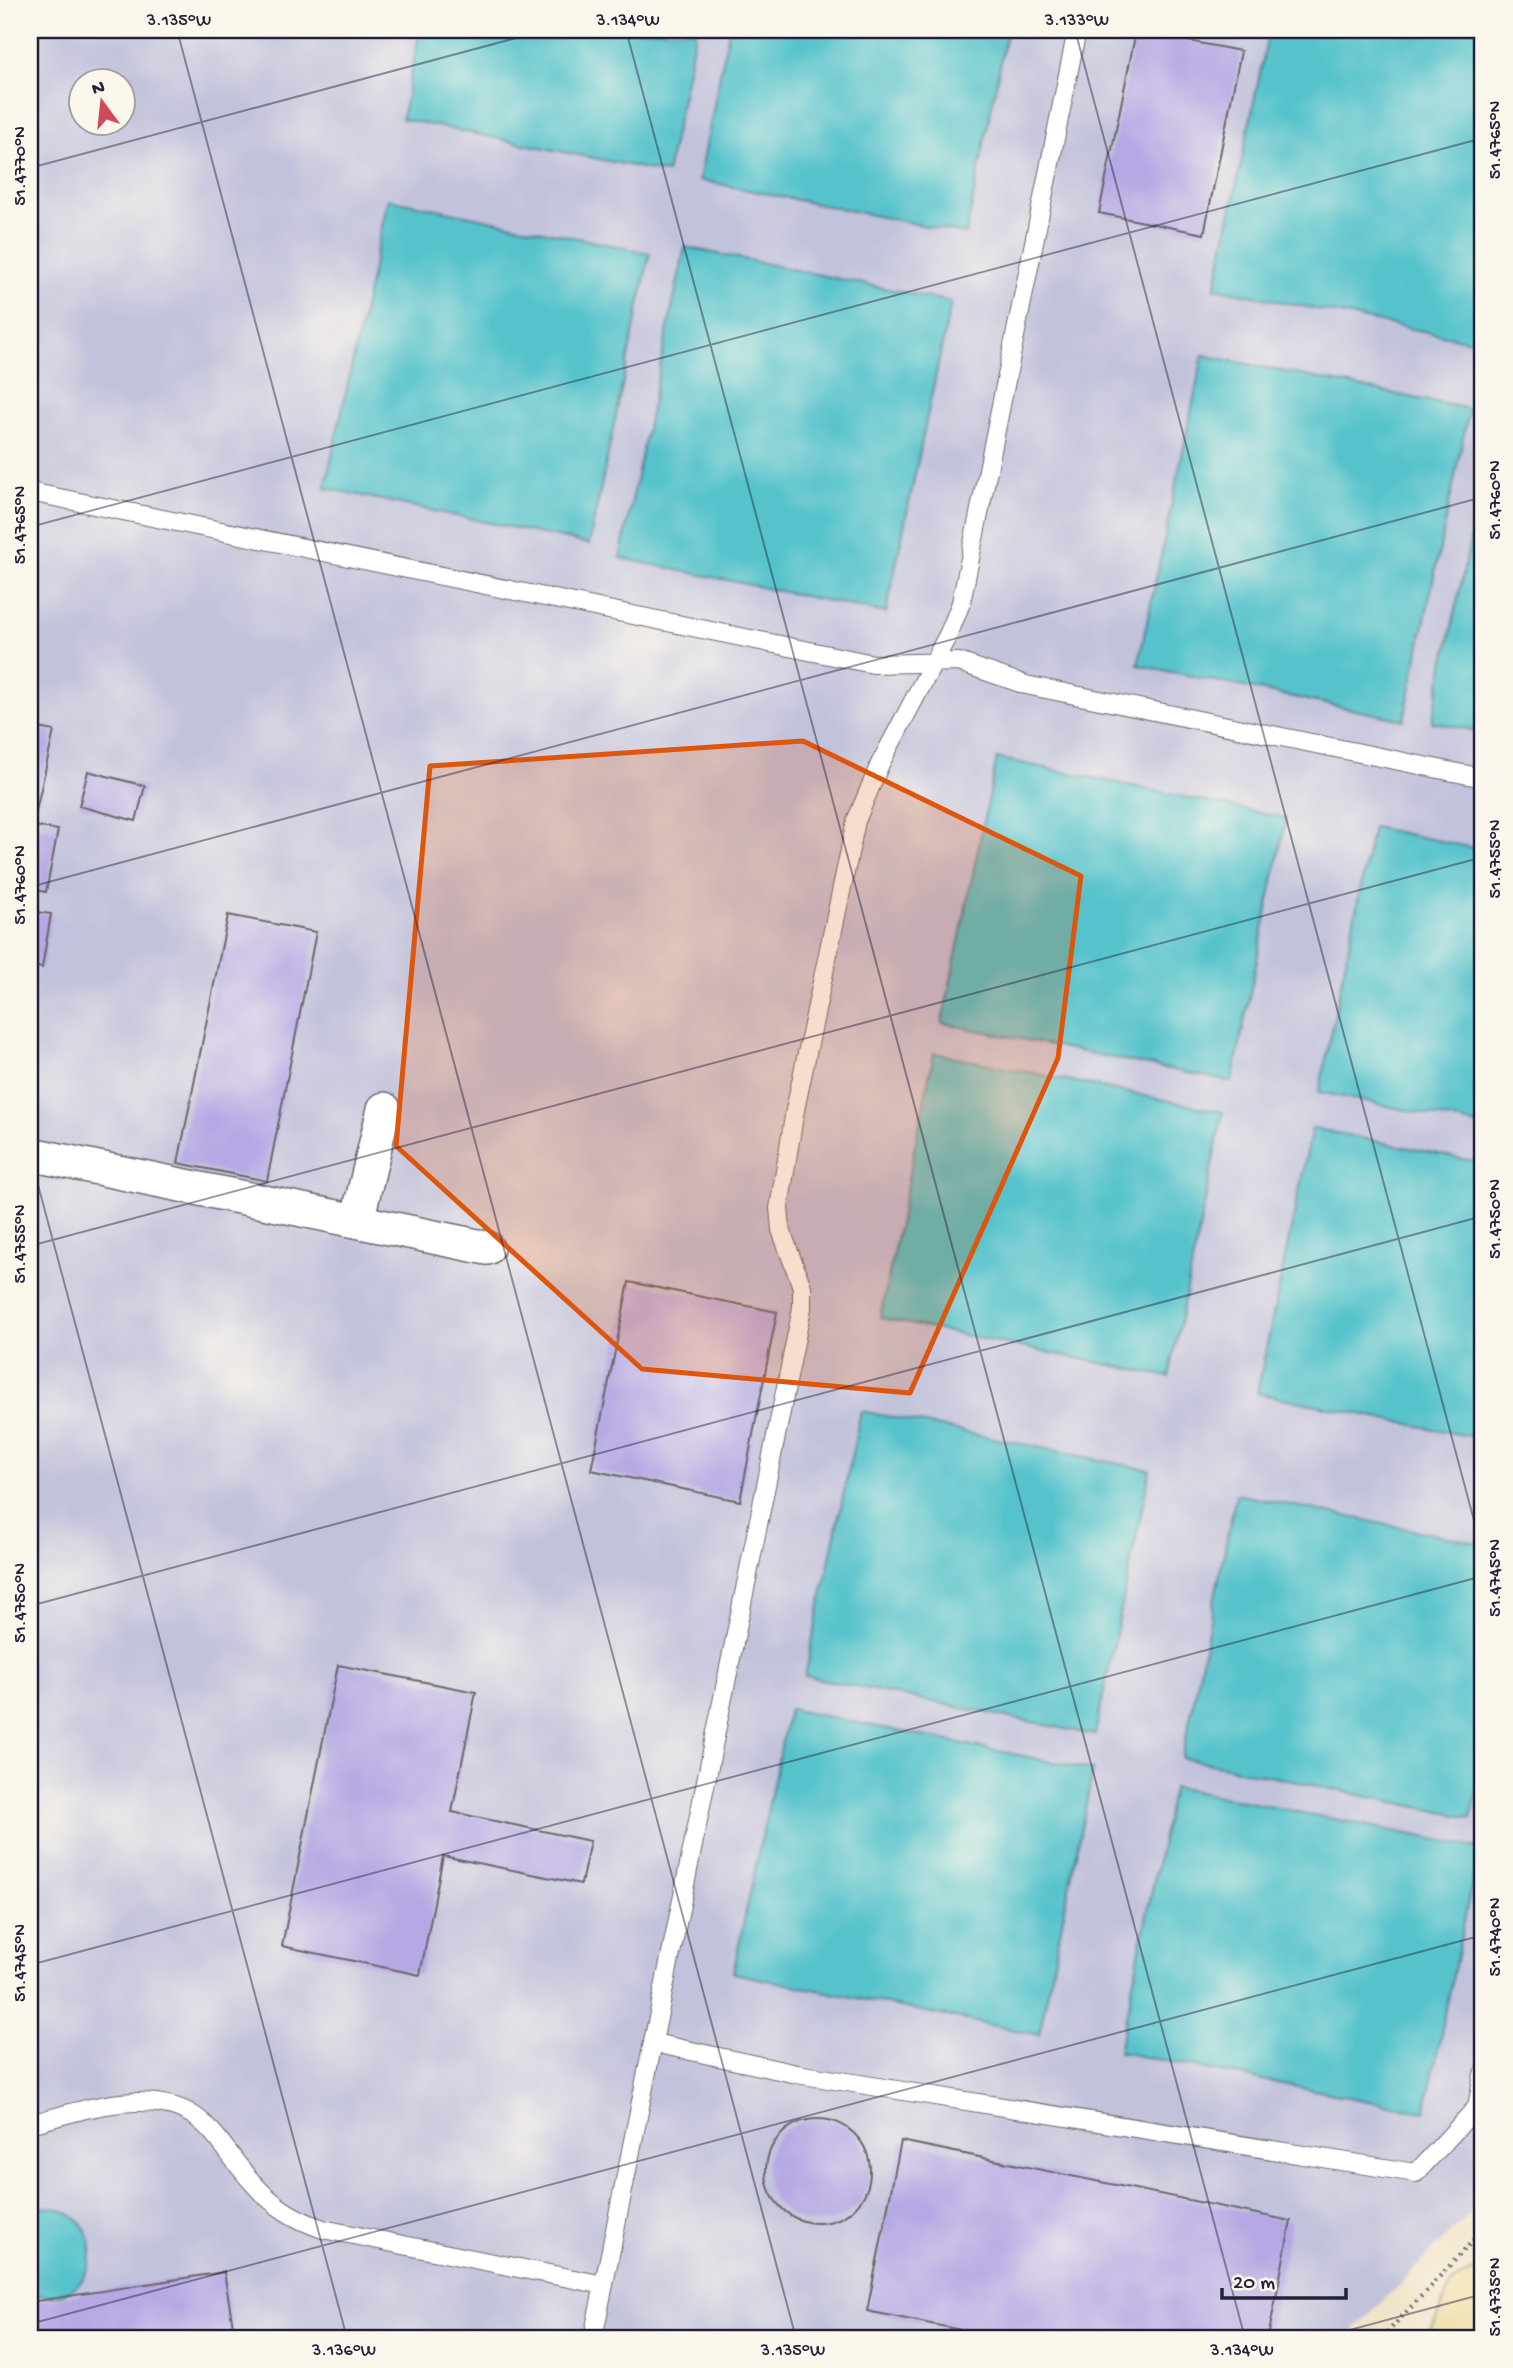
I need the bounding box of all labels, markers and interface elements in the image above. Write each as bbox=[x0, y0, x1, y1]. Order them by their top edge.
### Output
text: 3.135°W bbox=[146, 11, 211, 32]
text: 3.134°W bbox=[595, 11, 660, 32]
text: 3.133°W bbox=[1044, 11, 1109, 32]
north arrow bbox=[66, 66, 136, 136]
text: N bbox=[90, 76, 107, 102]
text: 51.4765°N bbox=[1486, 101, 1507, 179]
text: 51.4770°N bbox=[11, 126, 32, 206]
text: 51.4760°N bbox=[1486, 460, 1507, 540]
text: 51.4765°N bbox=[11, 486, 32, 564]
text: 51.4755°N bbox=[1486, 819, 1507, 899]
text: 51.4760°N bbox=[11, 845, 32, 925]
text: 51.4750°N bbox=[1486, 1179, 1507, 1259]
text: 51.4755°N bbox=[11, 1204, 32, 1284]
text: 51.4745°N bbox=[1486, 1539, 1507, 1617]
text: 51.4750°N bbox=[11, 1563, 32, 1643]
text: 51.4740°N bbox=[1486, 1898, 1507, 1976]
text: 51.4745°N bbox=[11, 1924, 32, 2002]
scale bar bbox=[1222, 2256, 1347, 2300]
text: 51.4735°N bbox=[1486, 2258, 1507, 2336]
text: 20 m bbox=[1233, 2272, 1275, 2297]
text: 3.136°W bbox=[311, 2341, 376, 2362]
text: 3.135°W bbox=[760, 2341, 825, 2362]
text: 3.134°W bbox=[1209, 2341, 1274, 2362]

